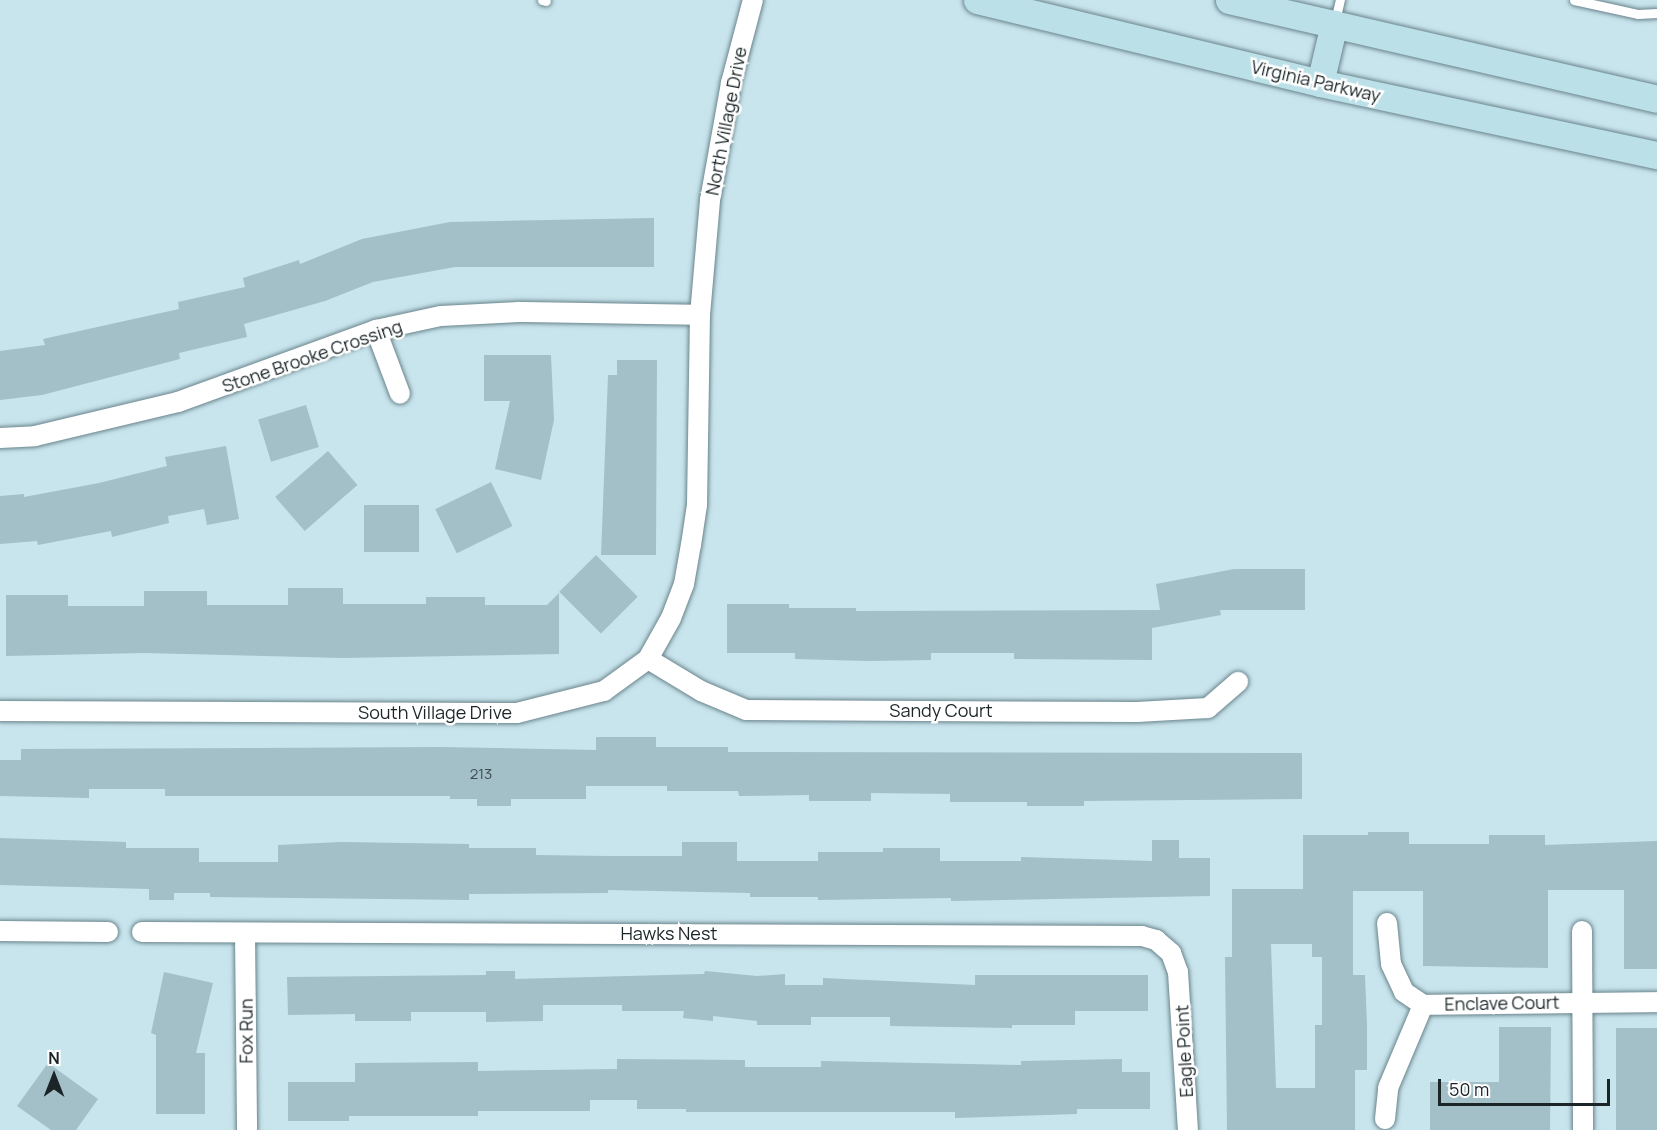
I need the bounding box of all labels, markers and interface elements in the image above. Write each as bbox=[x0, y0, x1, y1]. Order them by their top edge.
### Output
street label: North Village Drive bbox=[701, 45, 751, 197]
street label: Virginia Parkway bbox=[1249, 56, 1383, 106]
street label: Stone Brooke Crossing bbox=[219, 315, 405, 397]
street label: Sandy Court bbox=[889, 699, 993, 721]
street label: South Village Drive bbox=[358, 701, 512, 723]
house number: 213 bbox=[470, 765, 492, 783]
street label: Hawks Nest bbox=[620, 922, 718, 944]
street label: Enclave Court bbox=[1444, 991, 1560, 1015]
street label: Fox Run bbox=[235, 998, 257, 1064]
street label: Eagle Point bbox=[1171, 1004, 1197, 1098]
north arrow bbox=[24, 1046, 84, 1106]
text: N bbox=[48, 1047, 60, 1069]
scale bar bbox=[1441, 1067, 1614, 1105]
text: 50 m bbox=[1449, 1077, 1489, 1101]

